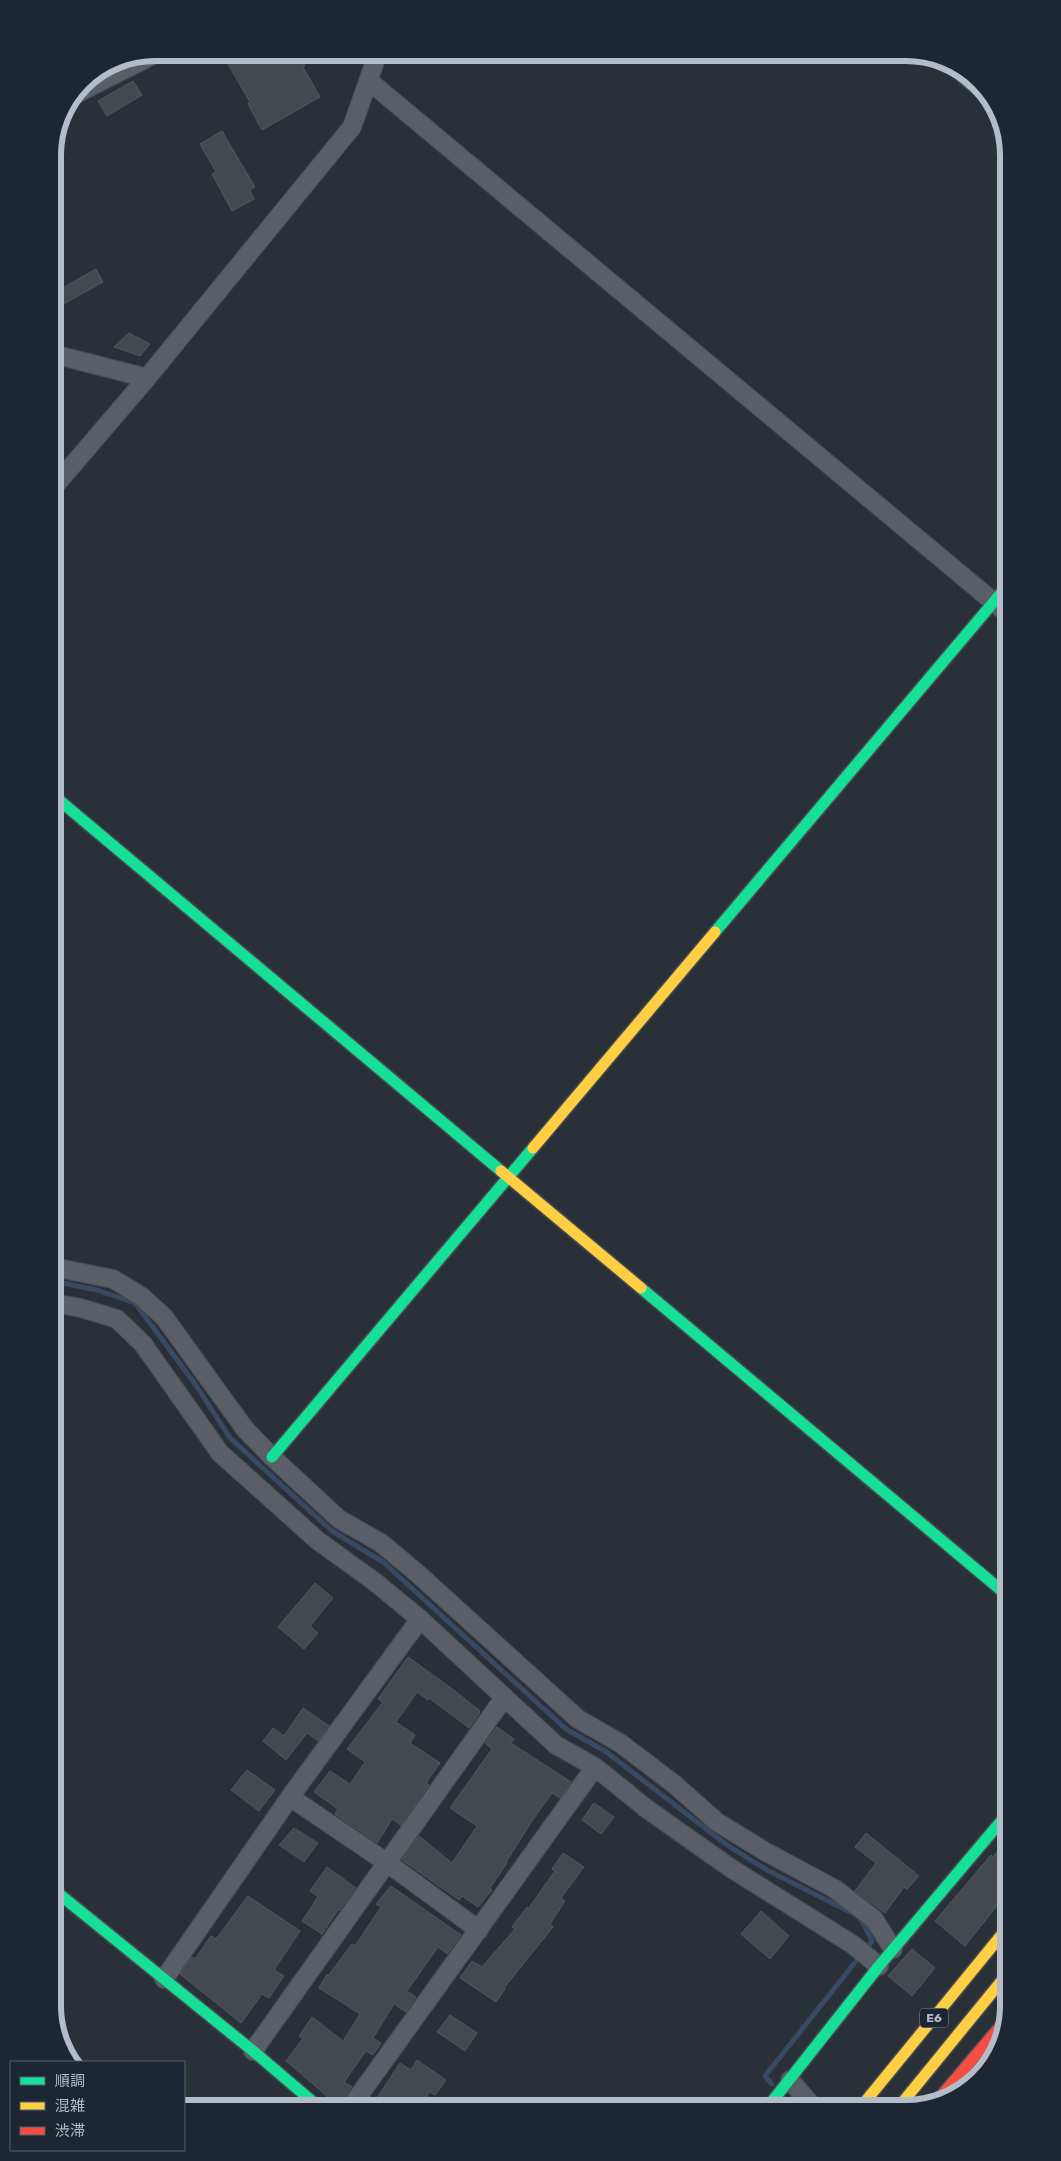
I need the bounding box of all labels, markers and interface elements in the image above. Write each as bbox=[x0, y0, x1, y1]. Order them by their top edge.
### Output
road number: E6 bbox=[920, 2009, 948, 2028]
legend bbox=[10, 2061, 185, 2151]
text: 順調 bbox=[55, 2072, 85, 2090]
text: 混雑 bbox=[55, 2097, 85, 2115]
text: 渋滞 bbox=[55, 2122, 85, 2140]

